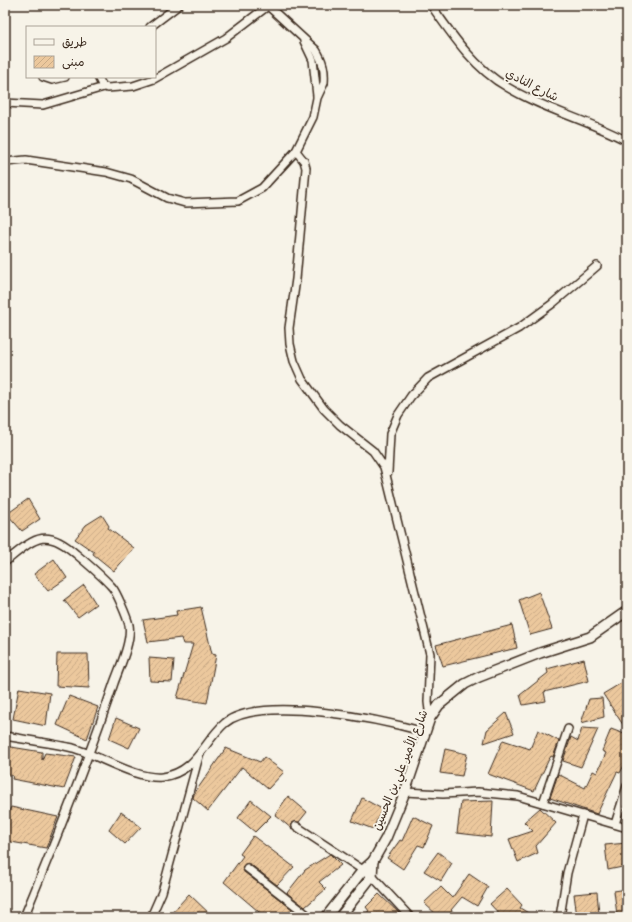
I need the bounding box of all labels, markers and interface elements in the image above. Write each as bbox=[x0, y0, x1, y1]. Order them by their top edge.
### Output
legend bbox=[26, 26, 156, 78]
text: طريق bbox=[62, 37, 87, 51]
text: مبنى bbox=[62, 57, 85, 71]
street label: شارع النادي bbox=[502, 68, 560, 106]
street label: شارع الأمير علي بن الحسين bbox=[368, 707, 434, 834]

